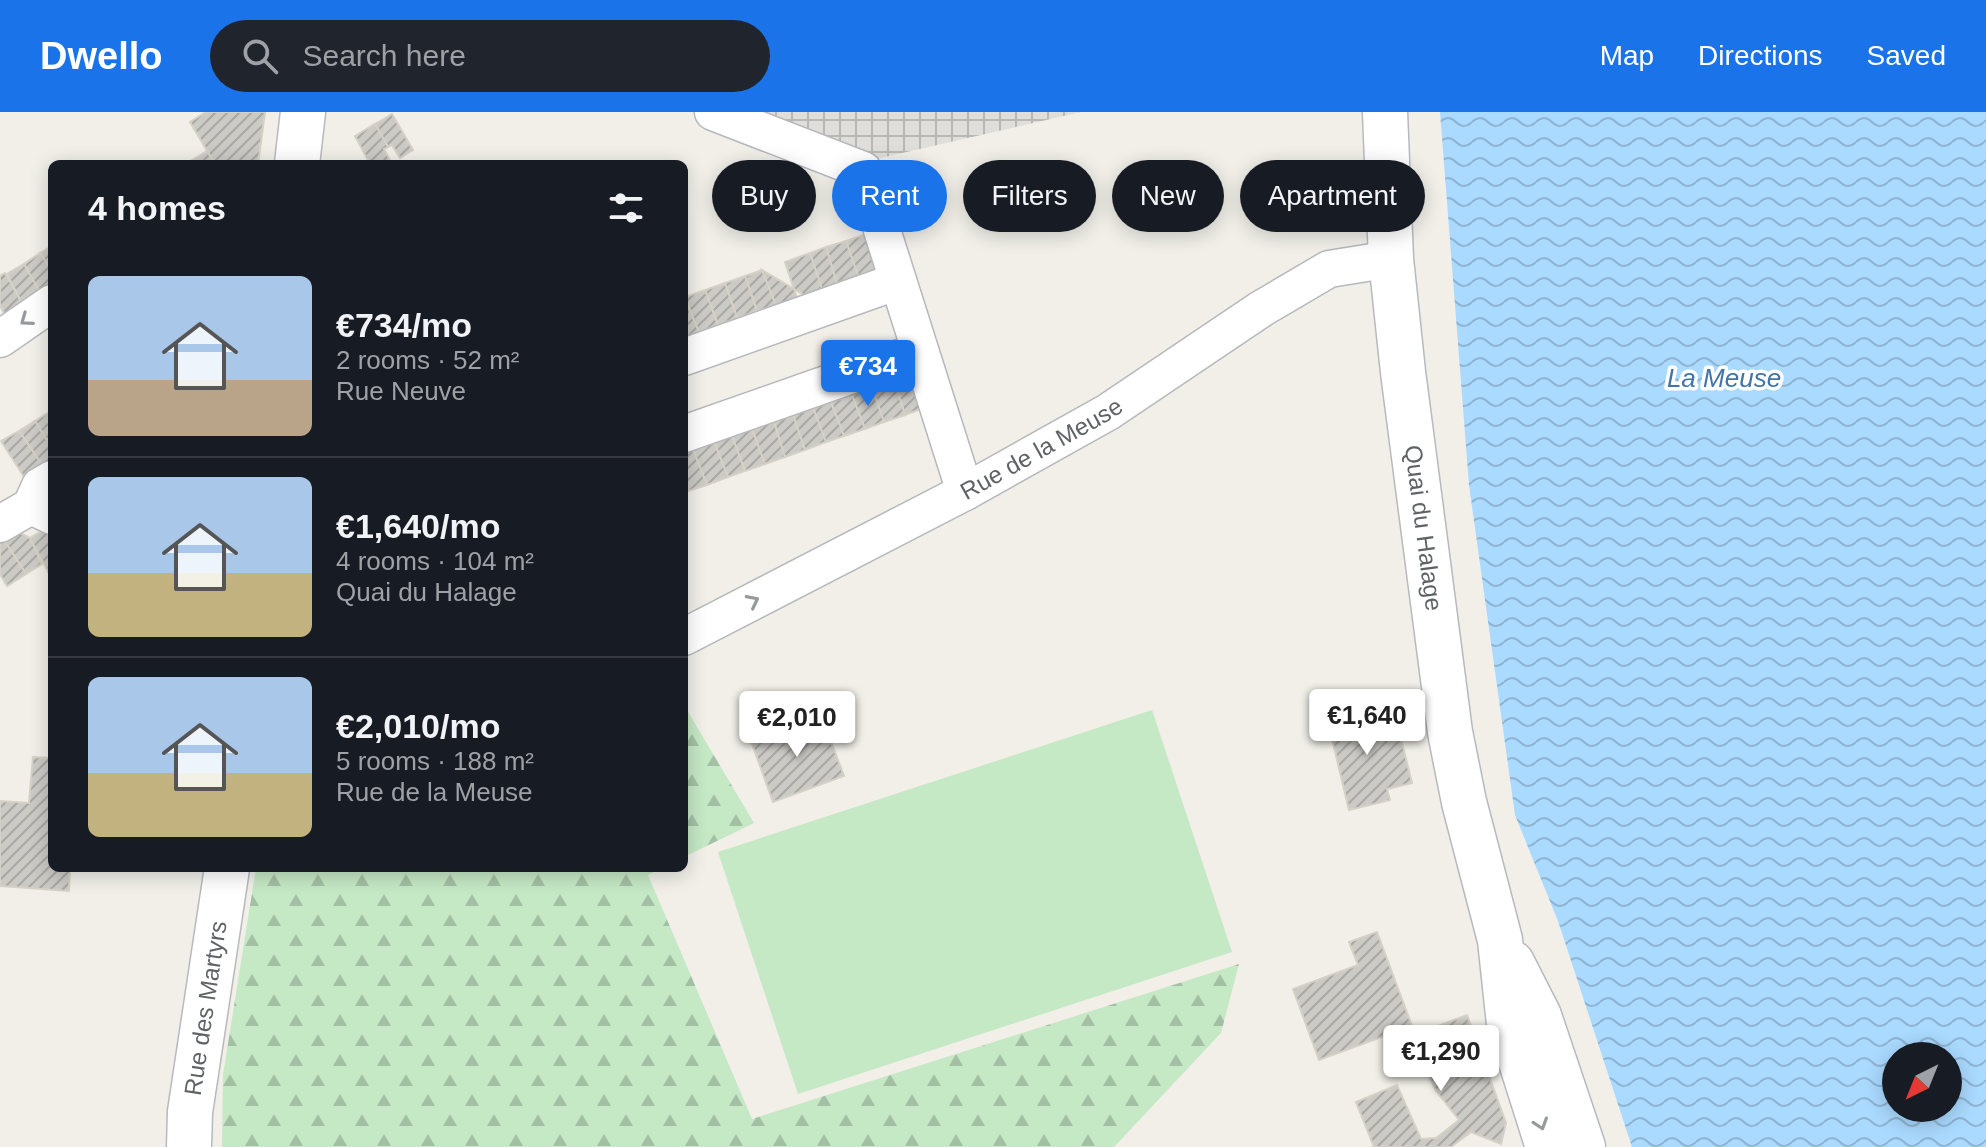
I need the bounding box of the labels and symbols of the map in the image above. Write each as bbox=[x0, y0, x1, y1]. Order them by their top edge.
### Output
one-way arrow bbox=[20, 310, 34, 325]
pin: €734 bbox=[821, 340, 915, 408]
water label: La Meuse bbox=[1667, 363, 1781, 393]
street label: Rue de la Meuse bbox=[956, 392, 1127, 505]
street label: Quai du Halage bbox=[1400, 443, 1448, 612]
one-way arrow bbox=[745, 595, 760, 611]
pin: €1,640 bbox=[1302, 689, 1432, 757]
pin: €2,010 bbox=[732, 691, 862, 759]
street label: Rue des Martyrs bbox=[179, 919, 232, 1097]
pin: €1,290 bbox=[1376, 1025, 1506, 1093]
north arrow bbox=[1882, 1042, 1962, 1122]
one-way arrow bbox=[1532, 1117, 1548, 1131]

